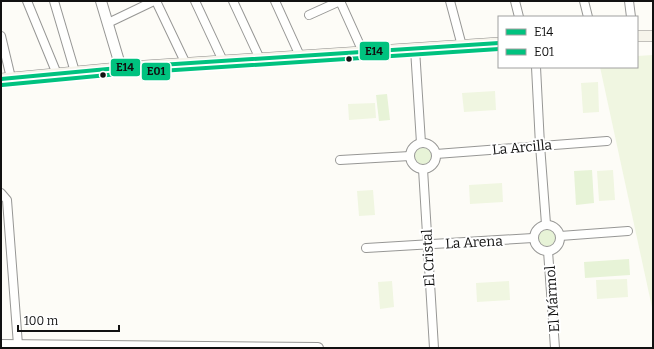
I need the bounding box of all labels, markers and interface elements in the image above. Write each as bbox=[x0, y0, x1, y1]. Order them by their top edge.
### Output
legend bbox=[498, 16, 638, 68]
text: E14 bbox=[534, 25, 553, 39]
line badge: E14 bbox=[359, 41, 390, 61]
text: E14 bbox=[365, 45, 383, 58]
text: E01 bbox=[534, 45, 554, 59]
unlabelled marker bbox=[344, 54, 354, 64]
line badge: E14 bbox=[110, 58, 141, 77]
text: E14 bbox=[116, 61, 134, 74]
line badge: E01 bbox=[141, 62, 171, 81]
text: E01 bbox=[147, 65, 165, 78]
unlabelled marker bbox=[98, 70, 108, 80]
street label: La Arcilla bbox=[491, 136, 553, 159]
street label: El Cristal bbox=[419, 229, 438, 287]
street label: La Arena bbox=[445, 232, 504, 252]
street label: El Mármol bbox=[542, 265, 563, 333]
scale bar bbox=[18, 307, 119, 333]
text: 100 m bbox=[24, 314, 59, 328]

